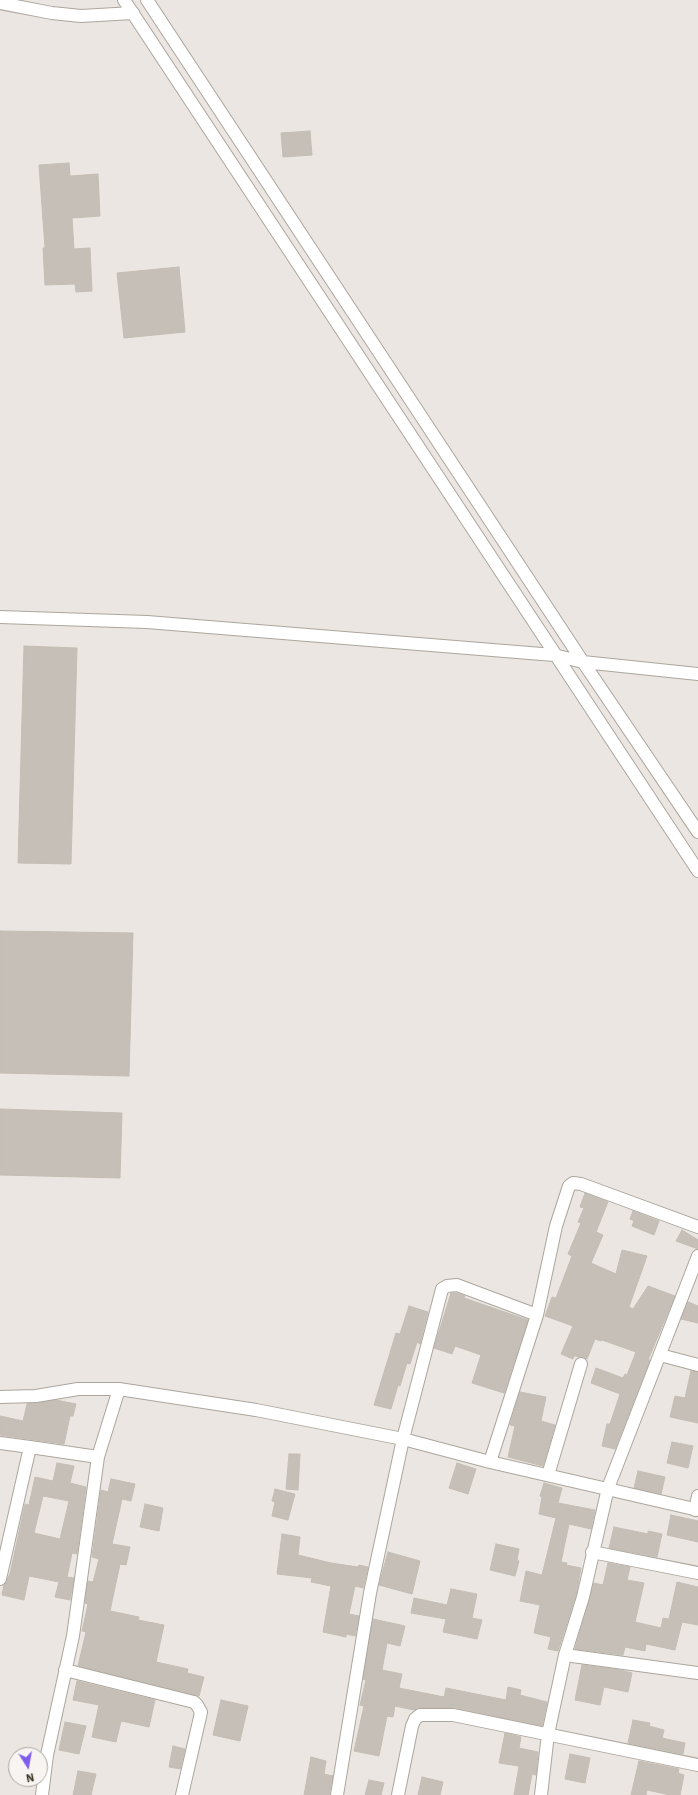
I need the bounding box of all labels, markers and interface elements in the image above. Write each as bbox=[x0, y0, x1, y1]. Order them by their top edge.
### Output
north arrow bbox=[8, 1747, 48, 1787]
text: N bbox=[25, 1770, 35, 1785]

